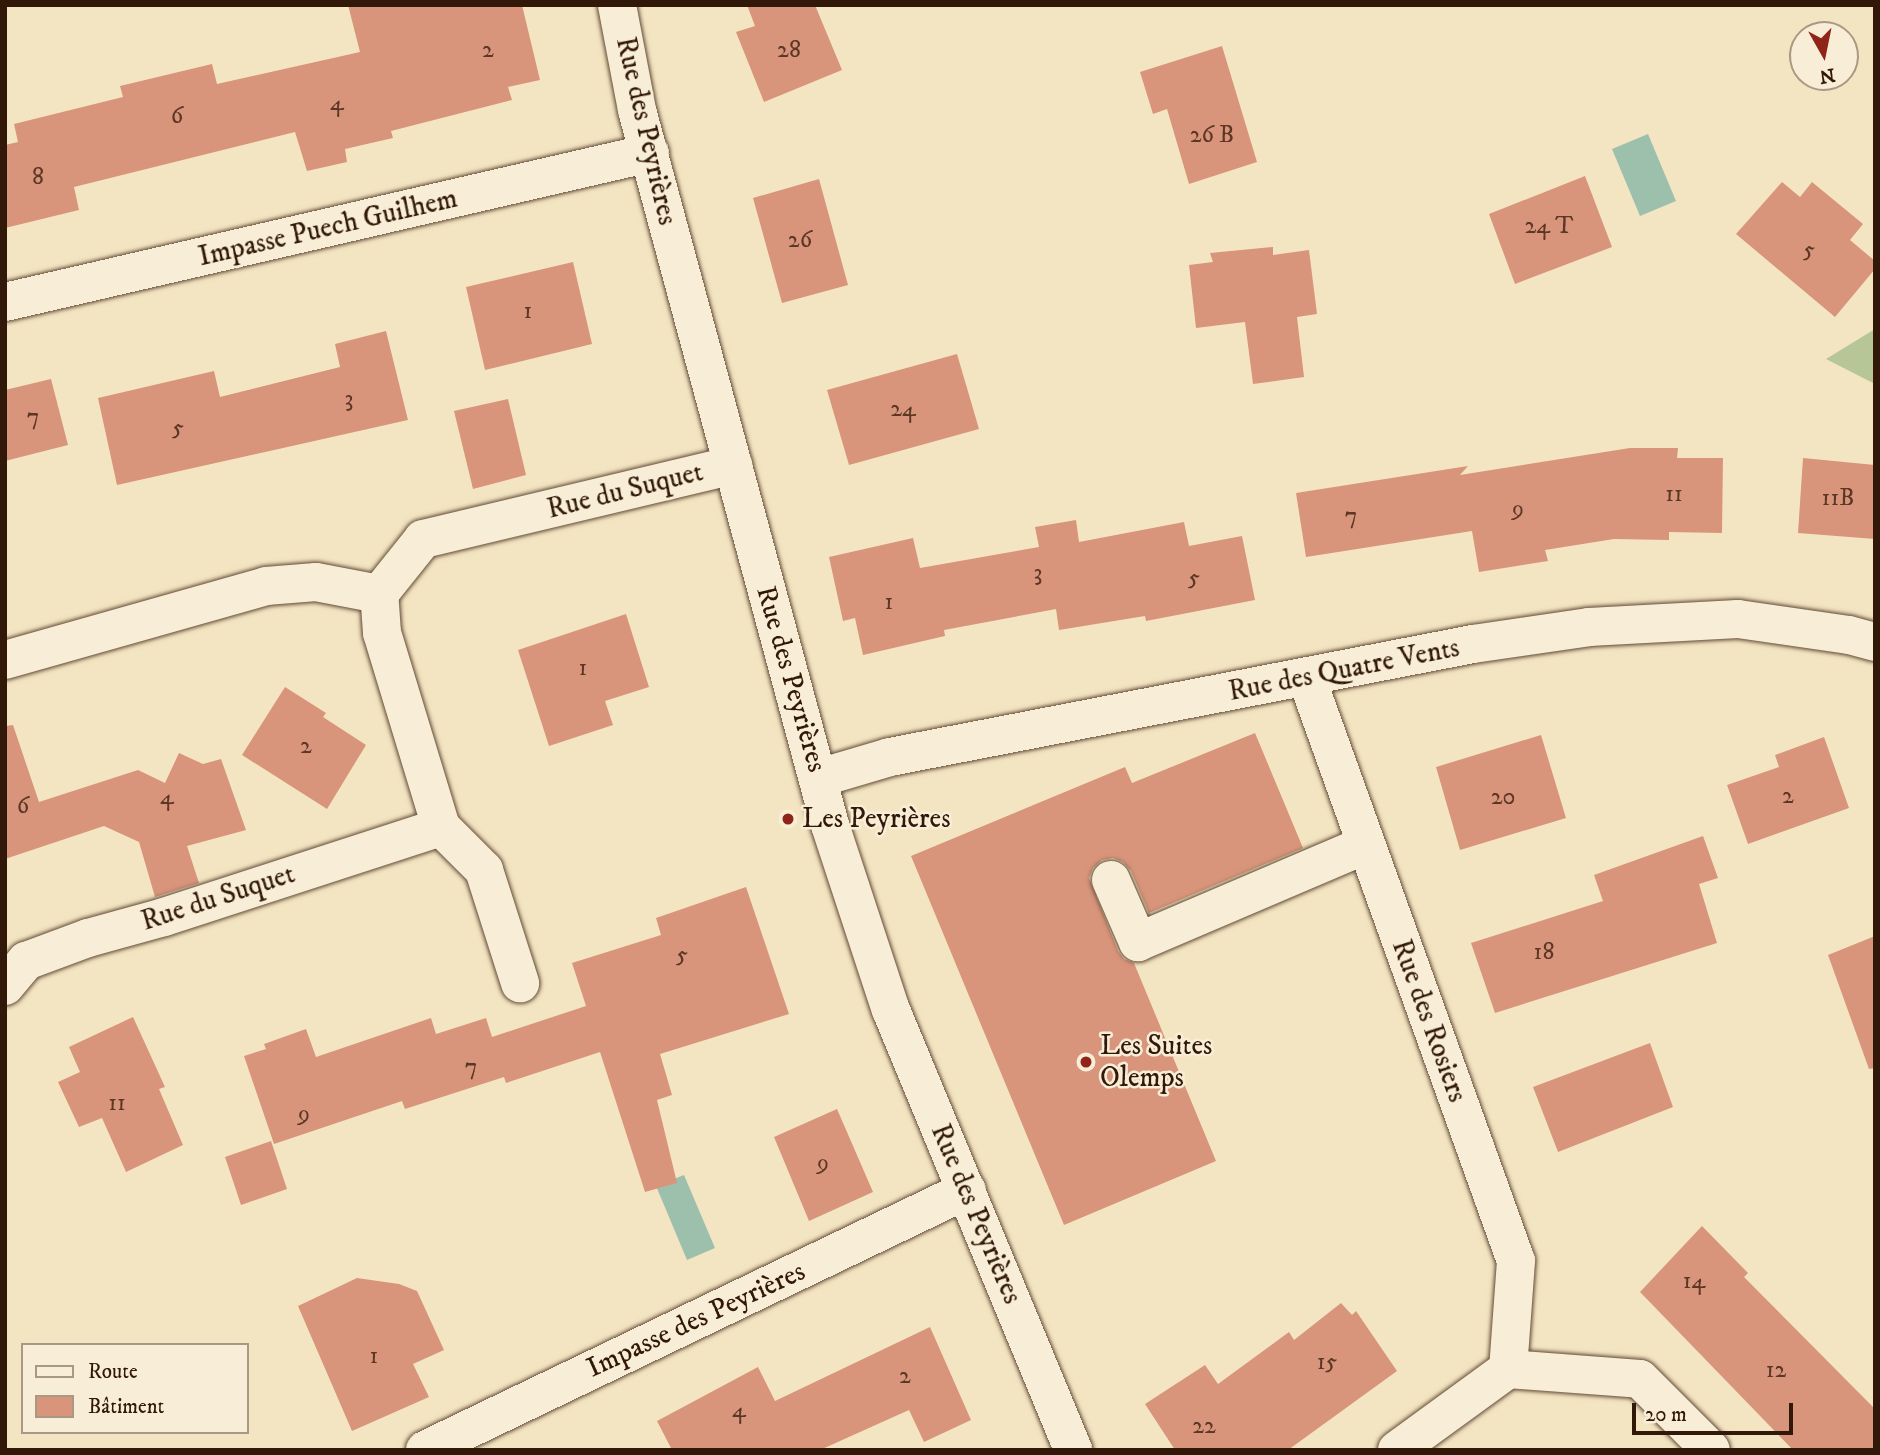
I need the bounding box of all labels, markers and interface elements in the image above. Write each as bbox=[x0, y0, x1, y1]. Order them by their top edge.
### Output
north arrow bbox=[1789, 21, 1859, 91]
street label: Rue des Peyrières bbox=[608, 34, 684, 228]
house number: 2 bbox=[482, 37, 494, 65]
house number: 28 bbox=[777, 37, 801, 65]
text: N bbox=[1818, 63, 1837, 88]
house number: 4 bbox=[330, 90, 344, 118]
house number: 6 bbox=[171, 103, 183, 131]
house number: 26 B bbox=[1190, 122, 1234, 150]
house number: 8 bbox=[32, 164, 44, 192]
street label: Impasse Puech Guilhem bbox=[195, 182, 461, 274]
house number: 24 T bbox=[1525, 213, 1573, 241]
house number: 26 bbox=[788, 227, 812, 255]
house number: 5 bbox=[1803, 237, 1815, 265]
house number: 1 bbox=[524, 298, 532, 326]
house number: 3 bbox=[345, 386, 353, 414]
house number: 24 bbox=[890, 396, 916, 424]
house number: 7 bbox=[27, 404, 39, 432]
house number: 5 bbox=[172, 415, 184, 443]
street label: Rue du Suquet bbox=[544, 455, 706, 527]
house number: 11 bbox=[1665, 481, 1683, 509]
house number: 11B bbox=[1822, 485, 1854, 513]
house number: 9 bbox=[1512, 496, 1524, 524]
house number: 7 bbox=[1345, 503, 1357, 531]
house number: 3 bbox=[1034, 560, 1042, 588]
house number: 5 bbox=[1188, 565, 1200, 593]
street label: Rue des Peyrières bbox=[748, 582, 834, 776]
house number: 1 bbox=[885, 589, 893, 617]
street label: Rue des Quatre Vents bbox=[1226, 631, 1462, 709]
house number: 1 bbox=[579, 655, 587, 683]
house number: 2 bbox=[300, 733, 312, 761]
house number: 2 bbox=[1782, 783, 1794, 811]
house number: 4 bbox=[160, 784, 174, 812]
house number: 20 bbox=[1491, 784, 1515, 812]
house number: 6 bbox=[17, 793, 29, 821]
place label: Les Peyrières bbox=[802, 802, 950, 836]
marker: Les Peyrières bbox=[780, 811, 796, 827]
street label: Rue du Suquet bbox=[137, 857, 299, 939]
street label: Rue des Rosiers bbox=[1384, 935, 1474, 1107]
house number: 18 bbox=[1534, 939, 1554, 967]
house number: 5 bbox=[676, 942, 688, 970]
place label: Les Suites Olemps bbox=[1100, 1029, 1212, 1095]
house number: 7 bbox=[465, 1054, 477, 1082]
marker: Les Suites Olemps bbox=[1078, 1054, 1094, 1070]
house number: 11 bbox=[108, 1090, 126, 1118]
house number: 9 bbox=[298, 1101, 310, 1129]
street label: Rue des Peyrières bbox=[923, 1119, 1029, 1309]
house number: 9 bbox=[817, 1150, 829, 1178]
street label: Impasse des Peyrières bbox=[581, 1255, 811, 1385]
house number: 14 bbox=[1683, 1268, 1705, 1296]
legend bbox=[21, 1343, 248, 1434]
house number: 1 bbox=[370, 1343, 378, 1371]
house number: 15 bbox=[1317, 1349, 1337, 1377]
house number: 12 bbox=[1766, 1357, 1786, 1385]
text: Route bbox=[88, 1359, 138, 1385]
house number: 2 bbox=[899, 1363, 911, 1391]
scale bar bbox=[1635, 1388, 1796, 1432]
text: Bâtiment bbox=[88, 1394, 164, 1420]
house number: 4 bbox=[732, 1397, 746, 1425]
text: 20 m bbox=[1645, 1402, 1687, 1428]
house number: 22 bbox=[1192, 1413, 1216, 1441]

